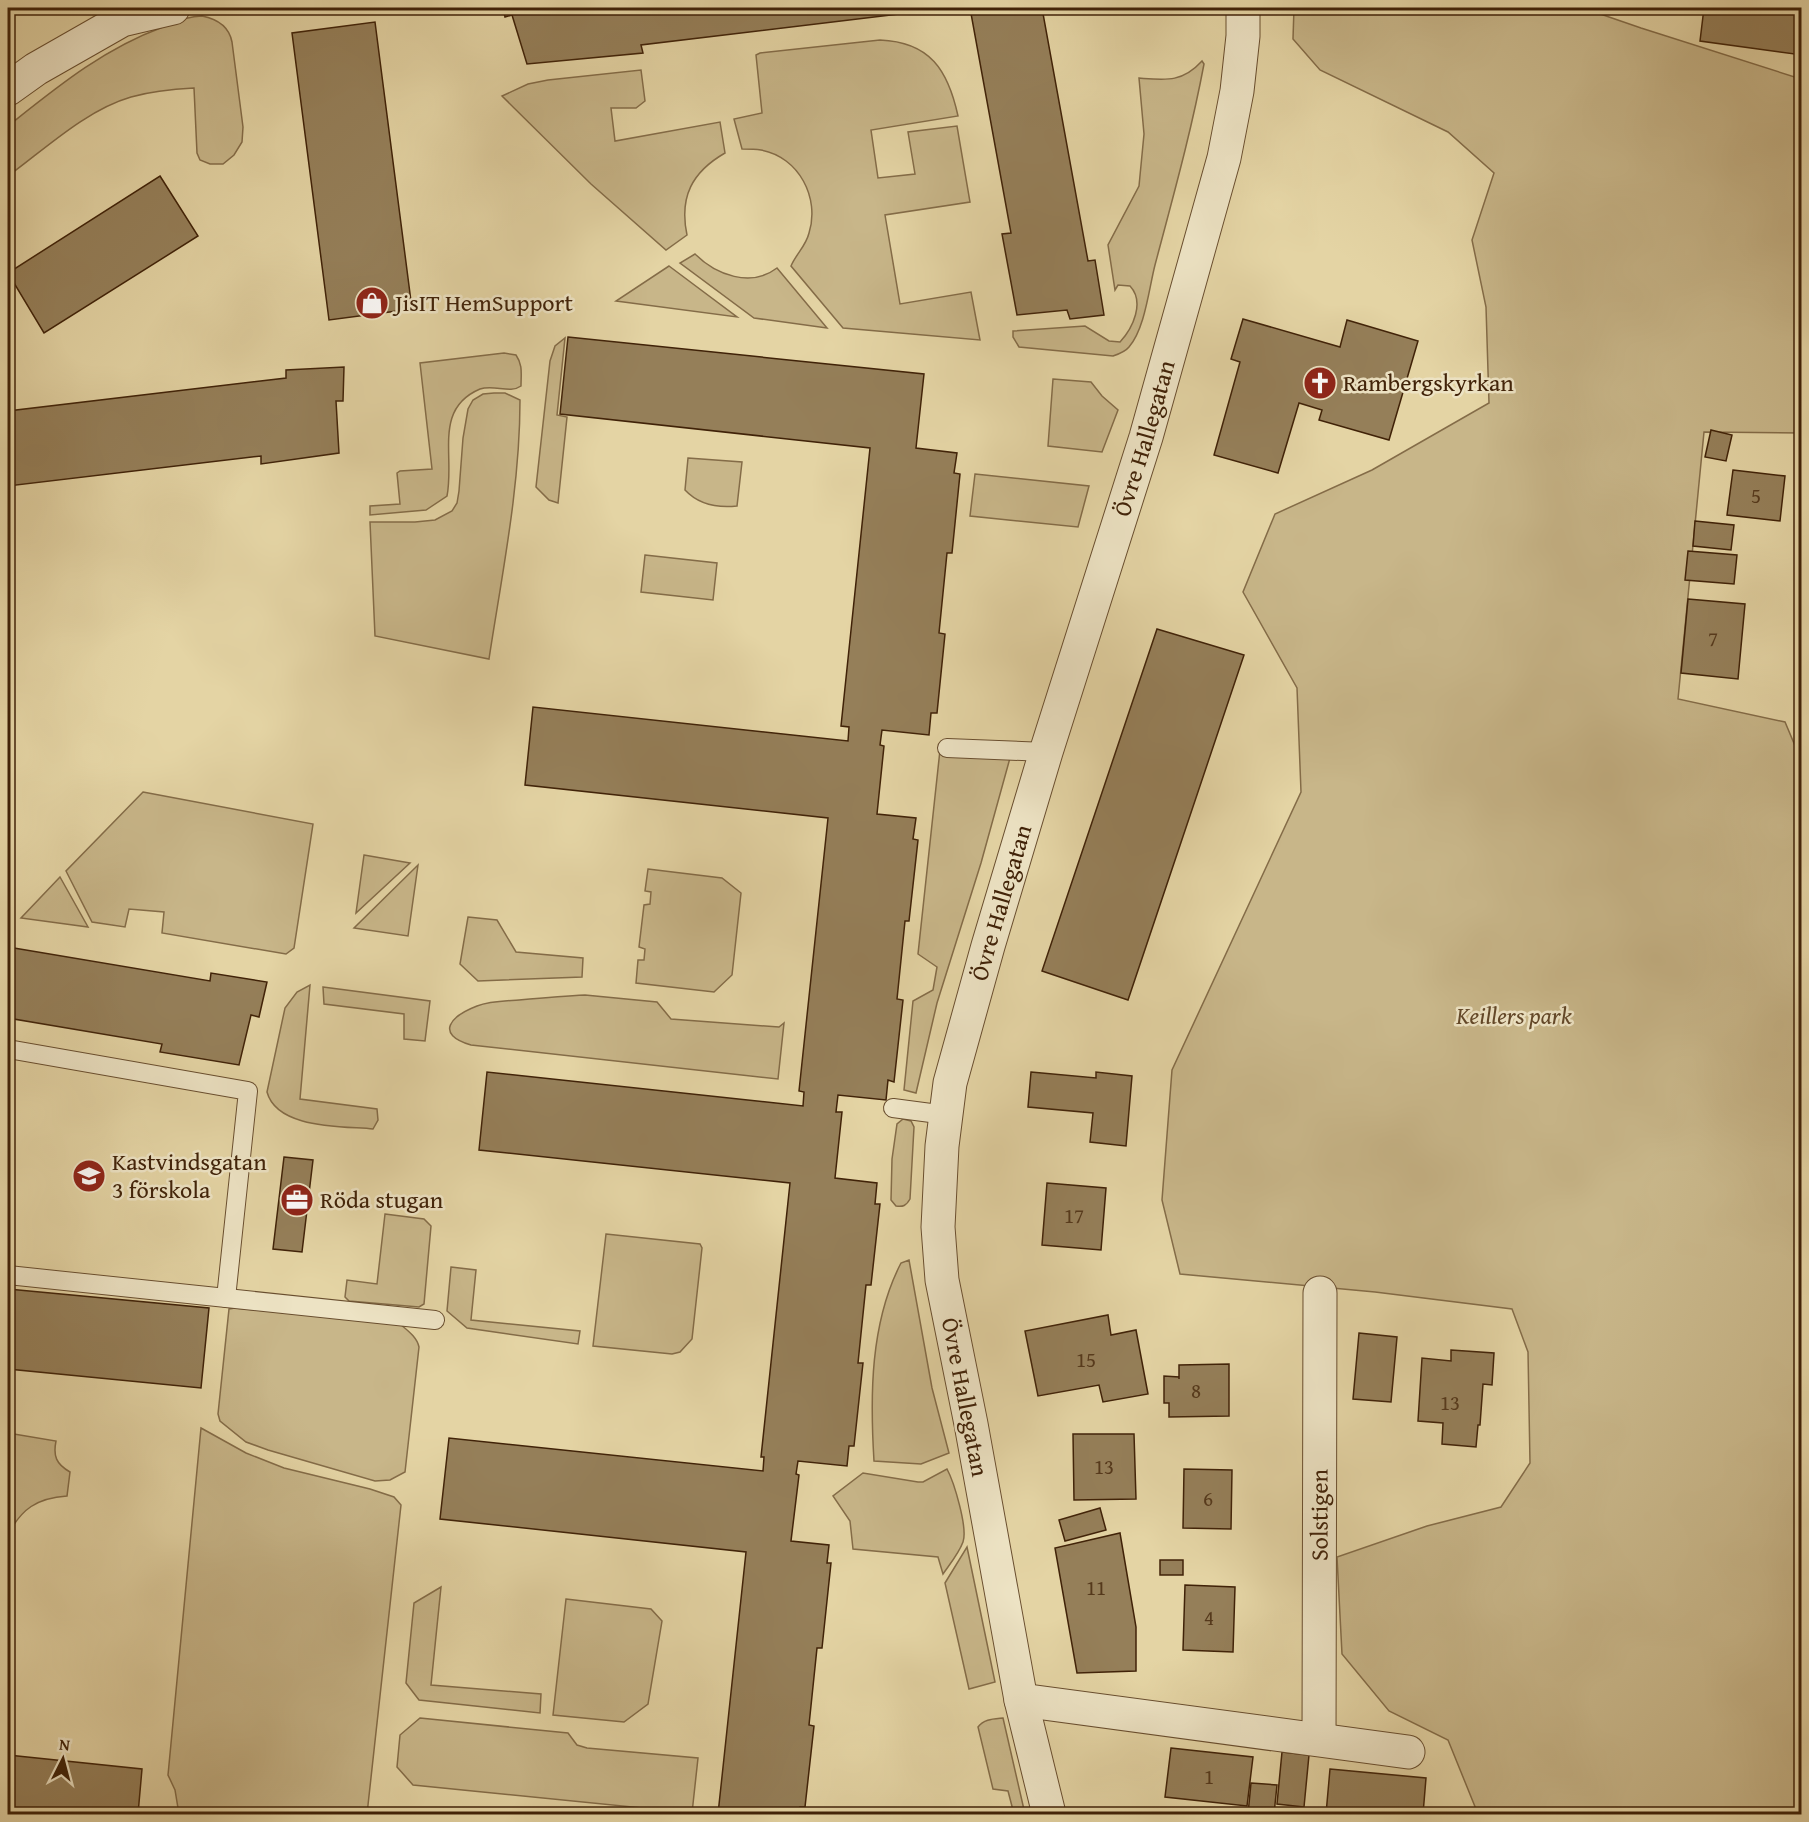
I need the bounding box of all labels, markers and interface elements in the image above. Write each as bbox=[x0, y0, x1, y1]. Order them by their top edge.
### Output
shop icon: JisIT HemSupport bbox=[354, 285, 390, 321]
place label: JisIT HemSupport bbox=[392, 285, 573, 320]
street label: Övre Hallegatan bbox=[1104, 356, 1184, 521]
church icon: Rambergskyrkan bbox=[1302, 365, 1338, 401]
place label: Rambergskyrkan bbox=[1343, 365, 1514, 400]
house number: 5 bbox=[1751, 480, 1761, 511]
house number: 7 bbox=[1708, 623, 1718, 654]
street label: Övre Hallegatan bbox=[961, 820, 1041, 985]
park label: Keillers park bbox=[1455, 998, 1572, 1033]
place label: Kastvindsgatan 3 förskola bbox=[112, 1144, 267, 1207]
school or university icon: Kastvindsgatan 3 förskola bbox=[71, 1158, 107, 1194]
office icon: Röda stugan bbox=[279, 1182, 315, 1218]
place label: Röda stugan bbox=[320, 1182, 444, 1217]
house number: 17 bbox=[1064, 1200, 1084, 1231]
street label: Övre Hallegatan bbox=[933, 1314, 998, 1480]
house number: 15 bbox=[1076, 1344, 1096, 1375]
house number: 8 bbox=[1191, 1375, 1201, 1406]
house number: 13 bbox=[1440, 1387, 1460, 1418]
house number: 13 bbox=[1094, 1451, 1114, 1482]
street label: Solstigen bbox=[1301, 1468, 1337, 1561]
house number: 6 bbox=[1203, 1483, 1213, 1514]
house number: 11 bbox=[1086, 1572, 1106, 1603]
house number: 4 bbox=[1204, 1602, 1214, 1633]
north arrow bbox=[33, 1729, 93, 1789]
text: N bbox=[58, 1732, 71, 1757]
house number: 1 bbox=[1204, 1761, 1214, 1792]

